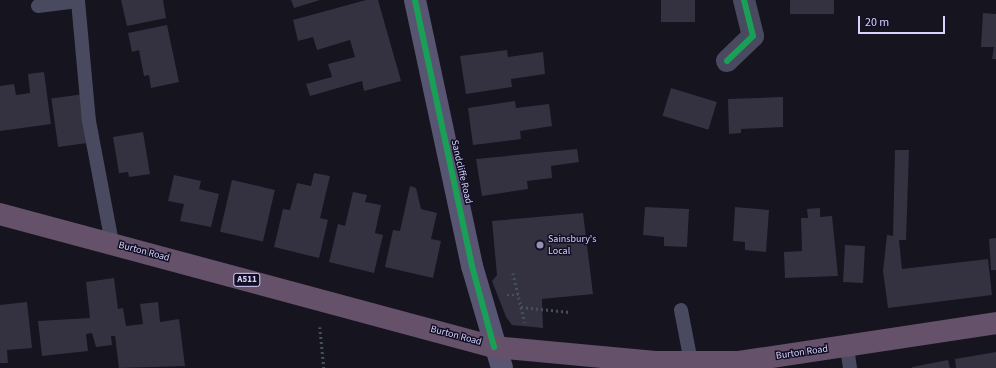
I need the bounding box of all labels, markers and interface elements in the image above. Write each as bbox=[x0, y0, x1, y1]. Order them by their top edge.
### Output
scale bar bbox=[860, 8, 947, 34]
text: 20 m bbox=[865, 14, 889, 31]
street label: Sandcliffe Road bbox=[448, 139, 474, 205]
place label: Sainsbury's Local bbox=[548, 233, 596, 256]
street label: Burton Road bbox=[117, 239, 171, 265]
marker: Sainsbury's Local bbox=[535, 240, 545, 250]
road number: A511 bbox=[233, 273, 261, 287]
street label: Burton Road bbox=[429, 323, 483, 349]
street label: Burton Road bbox=[775, 343, 829, 363]

